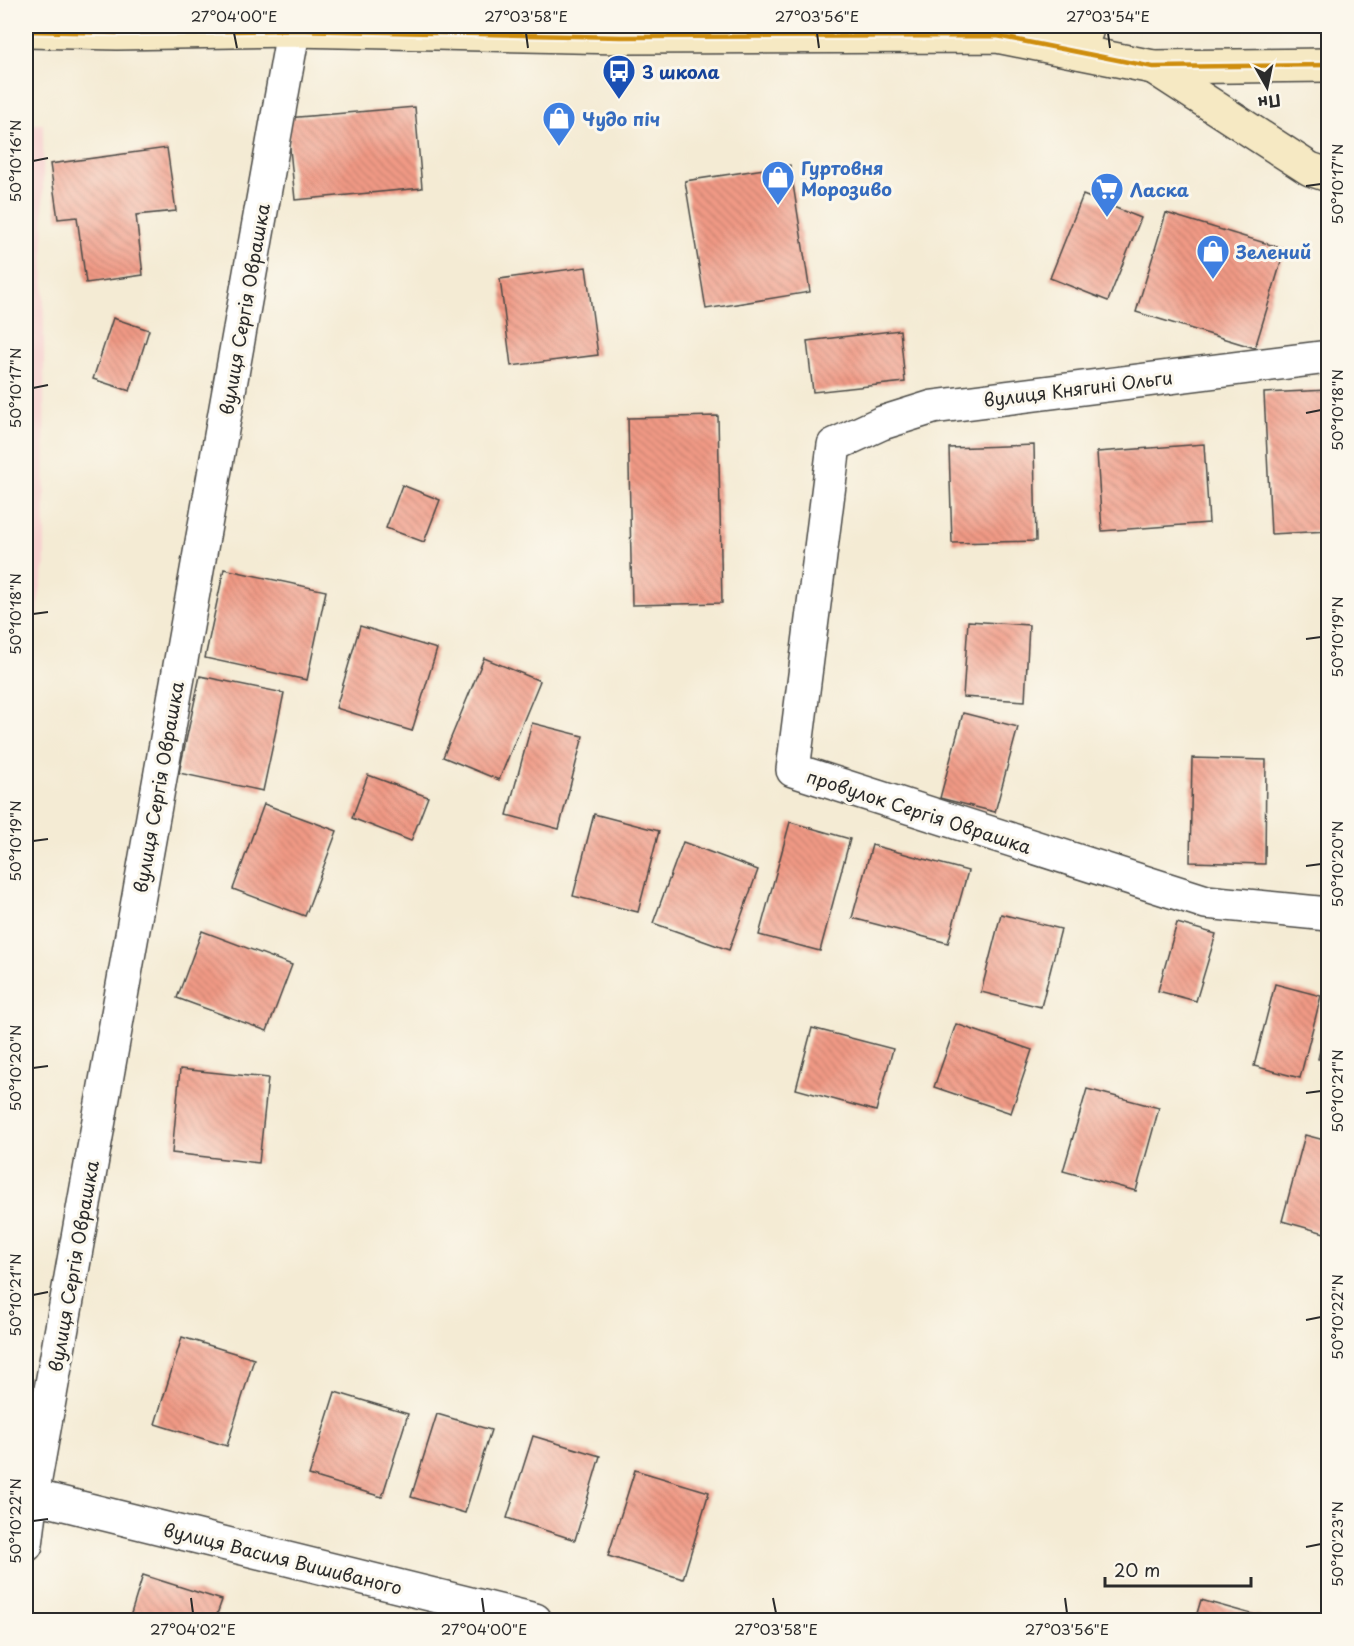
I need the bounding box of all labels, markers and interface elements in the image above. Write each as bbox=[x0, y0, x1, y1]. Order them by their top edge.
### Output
text: 27°04'00"E bbox=[191, 4, 277, 27]
text: 27°03'58"E bbox=[484, 4, 568, 27]
text: 27°03'56"E bbox=[775, 4, 859, 27]
text: 27°03'54"E bbox=[1066, 4, 1150, 27]
bus stop icon: 3 школа bbox=[601, 53, 637, 100]
north arrow bbox=[1237, 57, 1297, 117]
place label: 3 школа bbox=[642, 58, 720, 85]
text: Пн bbox=[1256, 89, 1283, 116]
shop icon: Чудо піч bbox=[541, 100, 577, 147]
place label: Чудо піч bbox=[582, 105, 660, 132]
text: 50°10'16"N bbox=[3, 119, 26, 203]
text: 50°10'17"N bbox=[1325, 144, 1348, 224]
place label: Гуртовня Морозиво bbox=[801, 154, 892, 202]
shop icon: Гуртовня Морозиво bbox=[760, 159, 796, 206]
supermarket icon: Ласка bbox=[1089, 171, 1125, 218]
place label: Ласка bbox=[1130, 176, 1189, 203]
street label: вулиця Сергія Оврашка bbox=[212, 201, 276, 417]
shop icon: Зелений bbox=[1195, 233, 1231, 280]
place label: Зелений bbox=[1235, 238, 1311, 265]
text: 50°10'17"N bbox=[3, 348, 26, 428]
street label: вулиця Княгині Ольги bbox=[982, 363, 1174, 413]
text: 50°10'18"N bbox=[1325, 369, 1348, 451]
text: 50°10'18"N bbox=[3, 573, 26, 655]
text: 50°10'19"N bbox=[1325, 596, 1348, 678]
street label: вулиця Сергія Оврашка bbox=[126, 679, 190, 895]
street label: провулок Сергія Оврашка bbox=[803, 762, 1035, 860]
text: 50°10'19"N bbox=[3, 800, 26, 882]
text: 50°10'20"N bbox=[1325, 820, 1348, 908]
text: 50°10'20"N bbox=[3, 1024, 26, 1112]
text: 50°10'21"N bbox=[1325, 1049, 1348, 1133]
street label: вулиця Сергія Оврашка bbox=[41, 1158, 105, 1374]
text: 50°10'21"N bbox=[3, 1253, 26, 1337]
text: 50°10'22"N bbox=[1325, 1274, 1348, 1360]
text: 50°10'22"N bbox=[3, 1478, 26, 1564]
text: 50°10'23"N bbox=[1325, 1501, 1348, 1587]
street label: вулиця Василя Вишиваного bbox=[161, 1515, 405, 1601]
scale bar bbox=[1105, 1550, 1250, 1588]
text: 20 m bbox=[1114, 1556, 1160, 1583]
text: 27°04'02"E bbox=[150, 1617, 236, 1640]
text: 27°04'00"E bbox=[441, 1617, 527, 1640]
text: 27°03'58"E bbox=[734, 1617, 818, 1640]
text: 27°03'56"E bbox=[1025, 1617, 1109, 1640]

